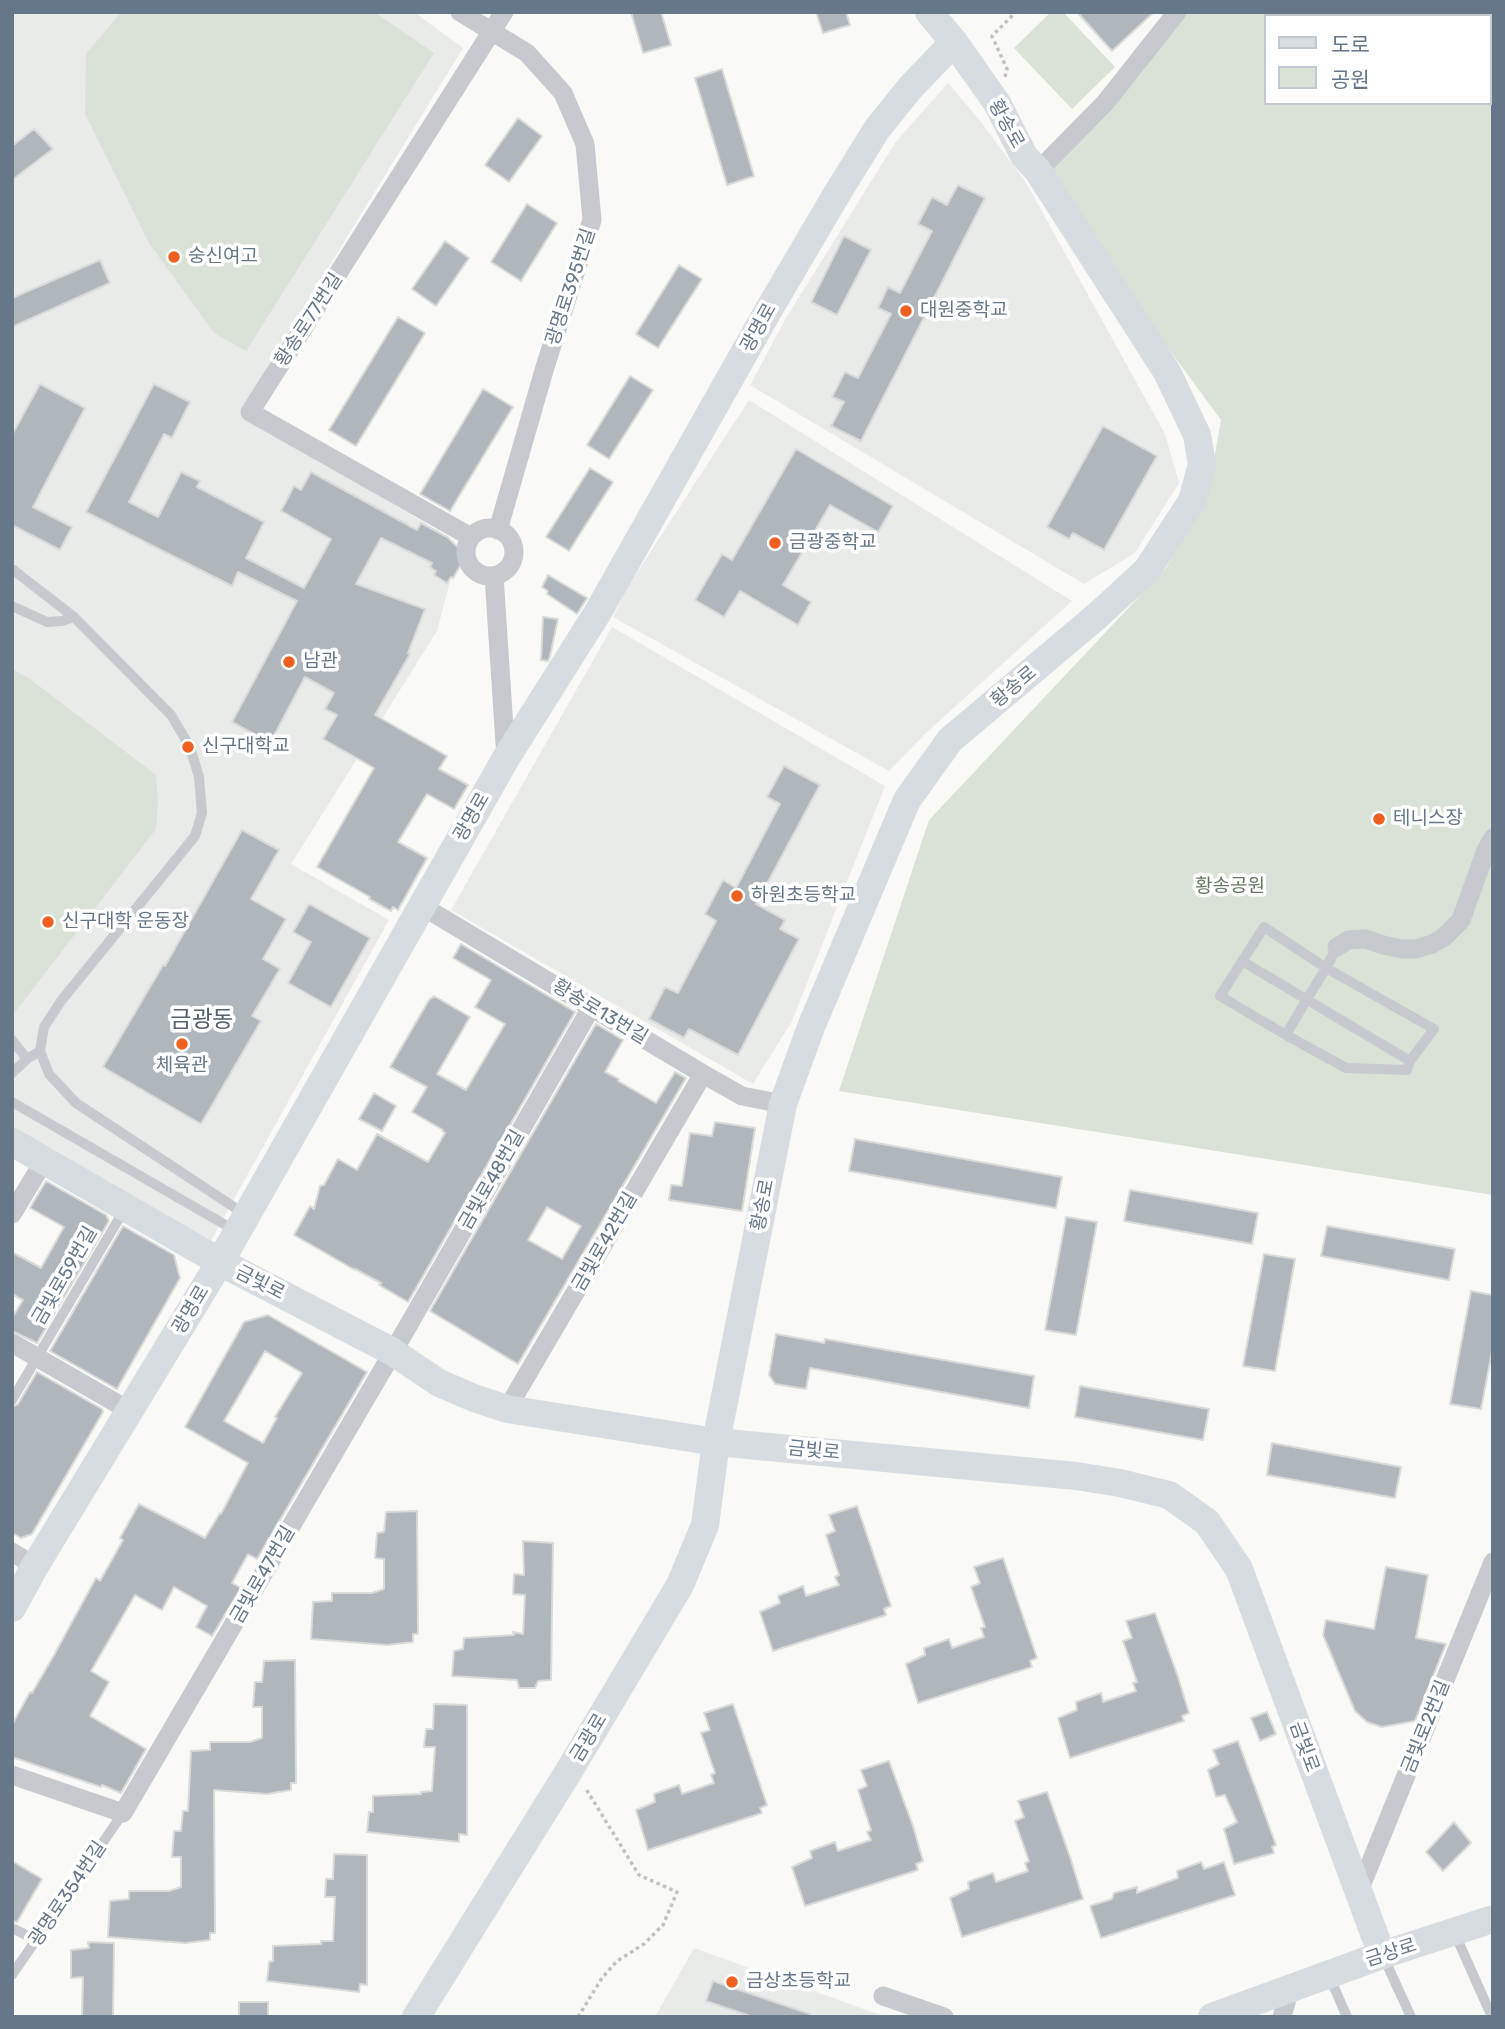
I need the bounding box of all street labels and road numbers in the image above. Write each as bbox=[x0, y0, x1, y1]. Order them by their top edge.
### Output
street label: 황송로 bbox=[983, 96, 1029, 152]
street label: 광명로395번길 bbox=[541, 226, 601, 348]
street label: 황송로77번길 bbox=[270, 269, 348, 371]
street label: 광명로 bbox=[736, 300, 782, 356]
street label: 황송로 bbox=[987, 661, 1041, 713]
street label: 광명로 bbox=[449, 789, 495, 845]
street label: 황송로13번길 bbox=[548, 975, 652, 1049]
street label: 금빛로48번길 bbox=[454, 1126, 530, 1234]
street label: 황송로 bbox=[747, 1177, 779, 1233]
street label: 금빛로42번길 bbox=[568, 1189, 642, 1295]
street label: 금빛로59번길 bbox=[28, 1223, 102, 1329]
street label: 금빛로 bbox=[231, 1261, 289, 1305]
street label: 광명로 bbox=[168, 1282, 214, 1338]
street label: 금빛로 bbox=[787, 1437, 841, 1465]
street label: 금빛로47번길 bbox=[226, 1522, 300, 1628]
street label: 금빛로2번길 bbox=[1397, 1677, 1455, 1777]
street label: 금광로 bbox=[566, 1710, 612, 1766]
street label: 금빛로 bbox=[1284, 1718, 1324, 1776]
street label: 광명로354번길 bbox=[24, 1837, 112, 1951]
street label: 금상로 bbox=[1363, 1934, 1419, 1972]

